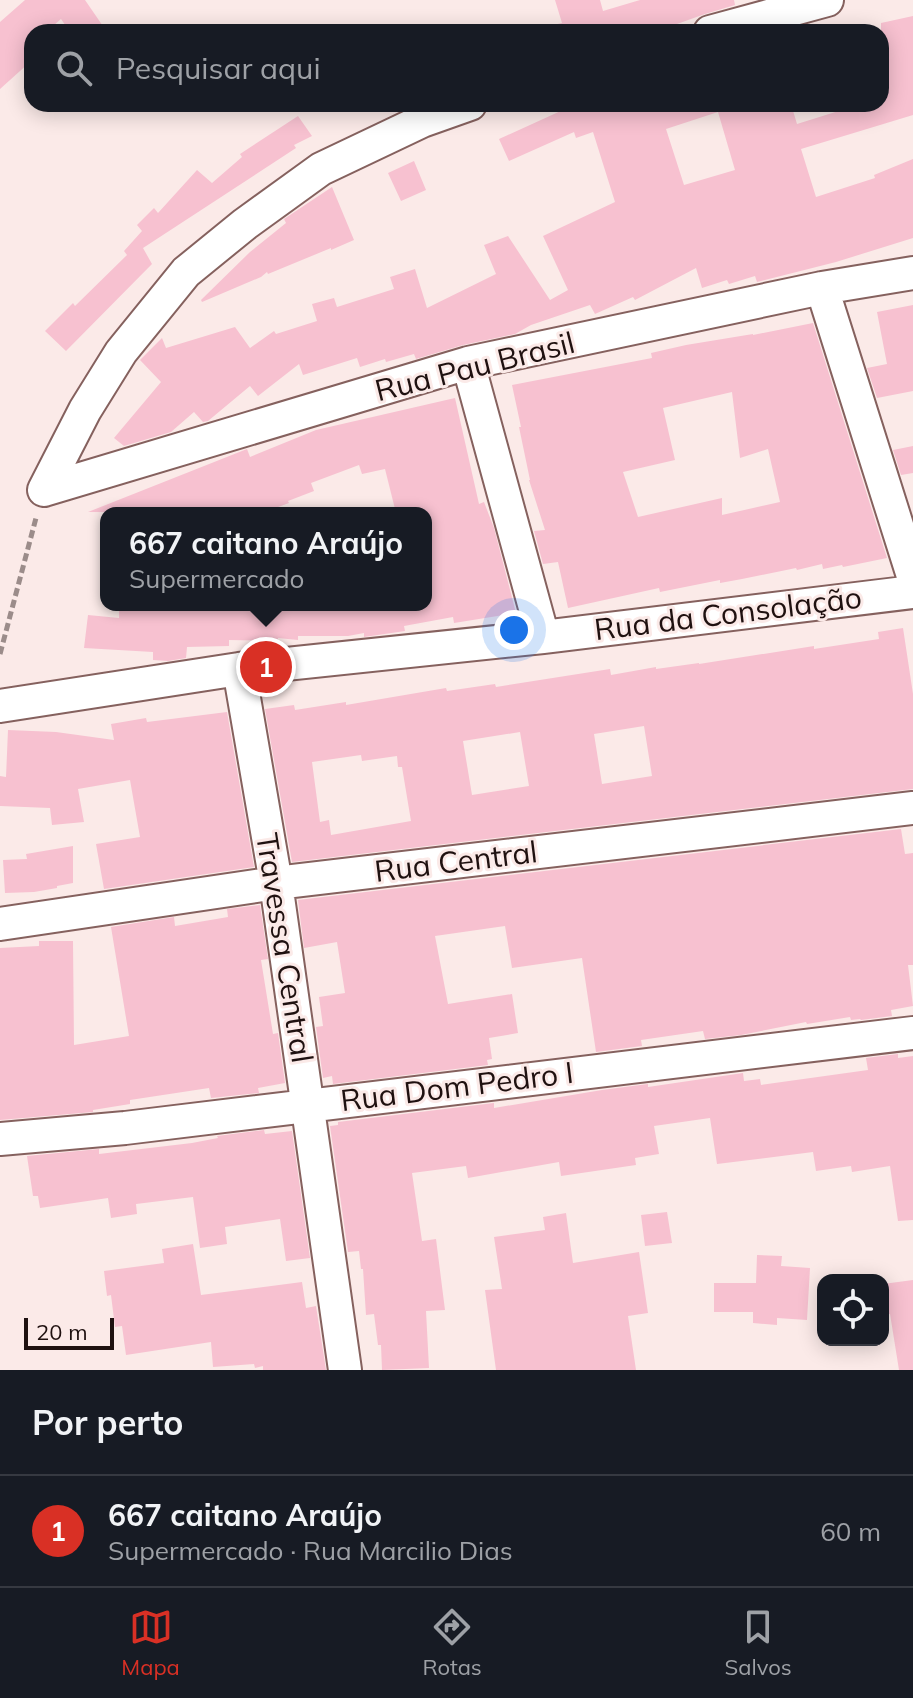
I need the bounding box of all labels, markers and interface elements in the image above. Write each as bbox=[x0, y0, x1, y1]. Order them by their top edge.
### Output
search box bbox=[24, 24, 889, 112]
icon: search bbox=[52, 46, 96, 90]
text: Pesquisar aqui bbox=[116, 49, 321, 87]
street label: Rua Pau Brasil bbox=[371, 323, 578, 409]
popup bbox=[100, 507, 432, 611]
text: 667 caitano Araújo bbox=[129, 524, 403, 562]
text: Supermercado bbox=[129, 562, 304, 595]
street label: Rua da Consolação bbox=[592, 578, 864, 648]
your location bbox=[494, 610, 534, 650]
pin: 1 bbox=[240, 637, 292, 697]
street label: Travessa Central bbox=[248, 830, 322, 1065]
street label: Rua Central bbox=[372, 832, 539, 890]
street label: Rua Dom Pedro I bbox=[338, 1053, 575, 1119]
map controls bbox=[817, 1274, 889, 1346]
button: locate bbox=[817, 1274, 889, 1346]
scale bar bbox=[24, 1314, 114, 1350]
text: 20 m bbox=[36, 1318, 87, 1346]
text: Por perto bbox=[32, 1401, 183, 1444]
text: 667 caitano Araújo bbox=[108, 1496, 382, 1534]
text: 1 bbox=[50, 1515, 66, 1548]
text: 60 m bbox=[820, 1515, 881, 1548]
text: Supermercado · Rua Marcilio Dias bbox=[108, 1534, 513, 1567]
tab: Mapa bbox=[121, 1605, 180, 1681]
tab: Rotas bbox=[423, 1605, 482, 1681]
tab: Salvos bbox=[724, 1605, 792, 1681]

